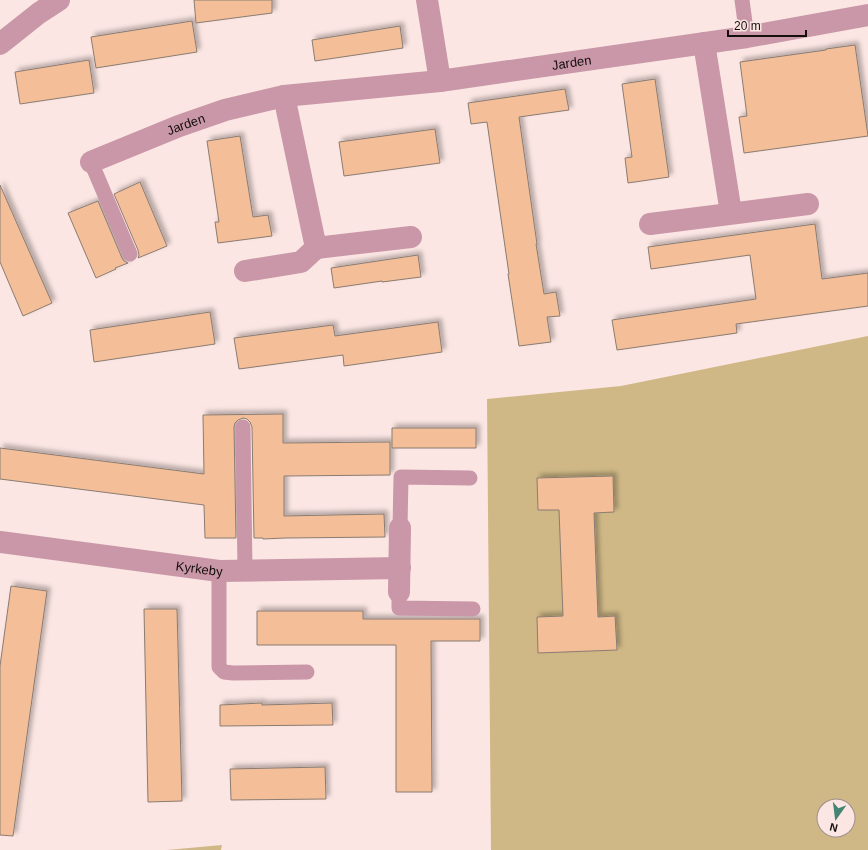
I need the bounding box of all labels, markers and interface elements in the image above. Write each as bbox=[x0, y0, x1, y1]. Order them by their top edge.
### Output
scale bar bbox=[728, 12, 806, 38]
text: 20 m bbox=[734, 19, 761, 33]
street label: Jarden bbox=[551, 52, 592, 72]
street label: Jarden bbox=[164, 110, 207, 138]
street label: Kyrkeby bbox=[175, 558, 223, 579]
north arrow bbox=[816, 798, 856, 838]
text: N bbox=[828, 821, 839, 834]

